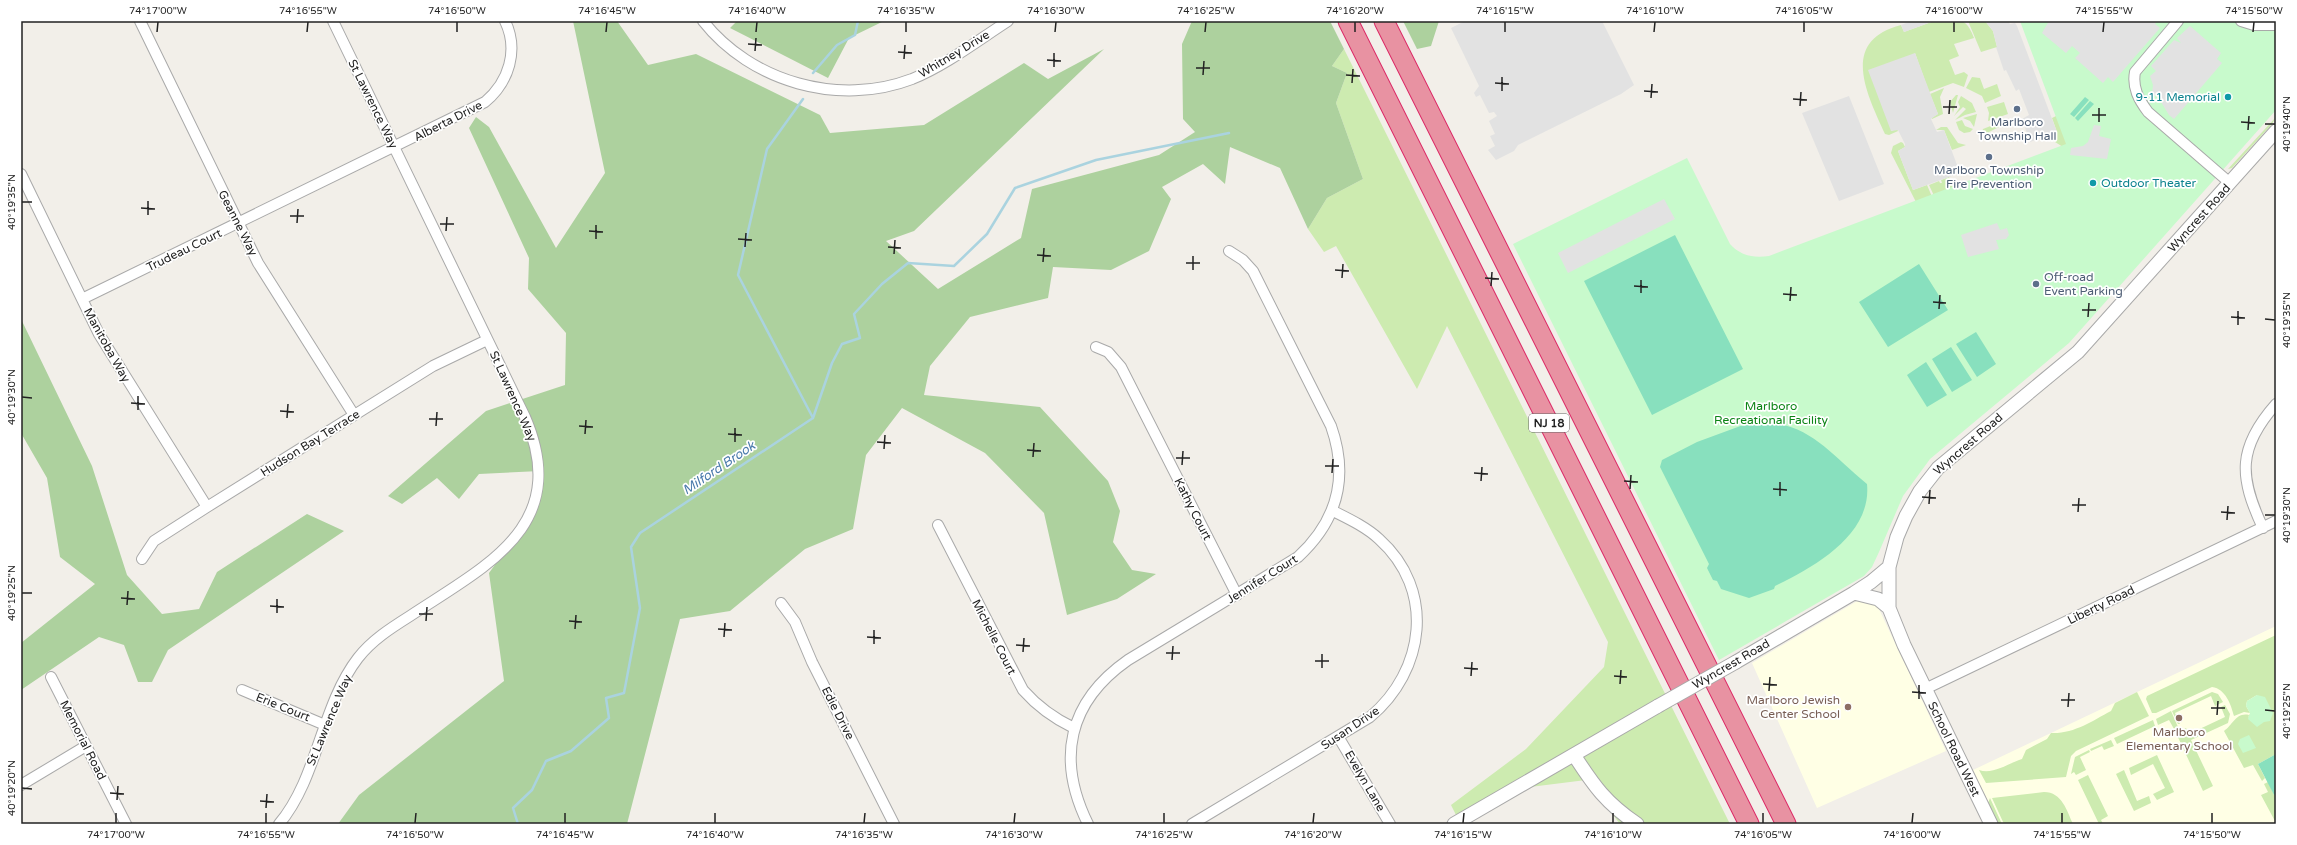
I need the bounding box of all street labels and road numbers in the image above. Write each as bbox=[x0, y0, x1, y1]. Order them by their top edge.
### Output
street label: Whitney Drive bbox=[916, 27, 992, 81]
street label: St Lawrence Way bbox=[345, 57, 401, 151]
street label: Alberta Drive bbox=[411, 98, 485, 144]
street label: Wyncrest Road bbox=[2165, 181, 2233, 255]
street label: Geanne Way bbox=[215, 188, 261, 259]
street label: Trudeau Court bbox=[144, 226, 224, 274]
street label: Manitoba Way bbox=[81, 305, 133, 385]
street label: St Lawrence Way bbox=[487, 349, 539, 444]
street label: Hudson Bay Terrace bbox=[258, 407, 362, 479]
street label: Wyncrest Road bbox=[1931, 410, 2005, 478]
road number: NJ 18 bbox=[1529, 414, 1569, 432]
street label: Kathy Court bbox=[1171, 476, 1215, 543]
street label: Jennifer Court bbox=[1224, 551, 1300, 606]
street label: Liberty Road bbox=[2065, 583, 2137, 627]
street label: Michelle Court bbox=[969, 597, 1019, 677]
street label: Wyncrest Road bbox=[1690, 636, 1772, 692]
street label: St Lawrence Way bbox=[304, 672, 355, 768]
street label: Edie Drive bbox=[819, 684, 857, 742]
street label: Erie Court bbox=[254, 690, 312, 724]
street label: Memorial Road bbox=[57, 698, 109, 782]
street label: School Road West bbox=[1925, 699, 1983, 799]
street label: Susan Drive bbox=[1318, 703, 1382, 753]
street label: Evelyn Lane bbox=[1342, 748, 1388, 814]

